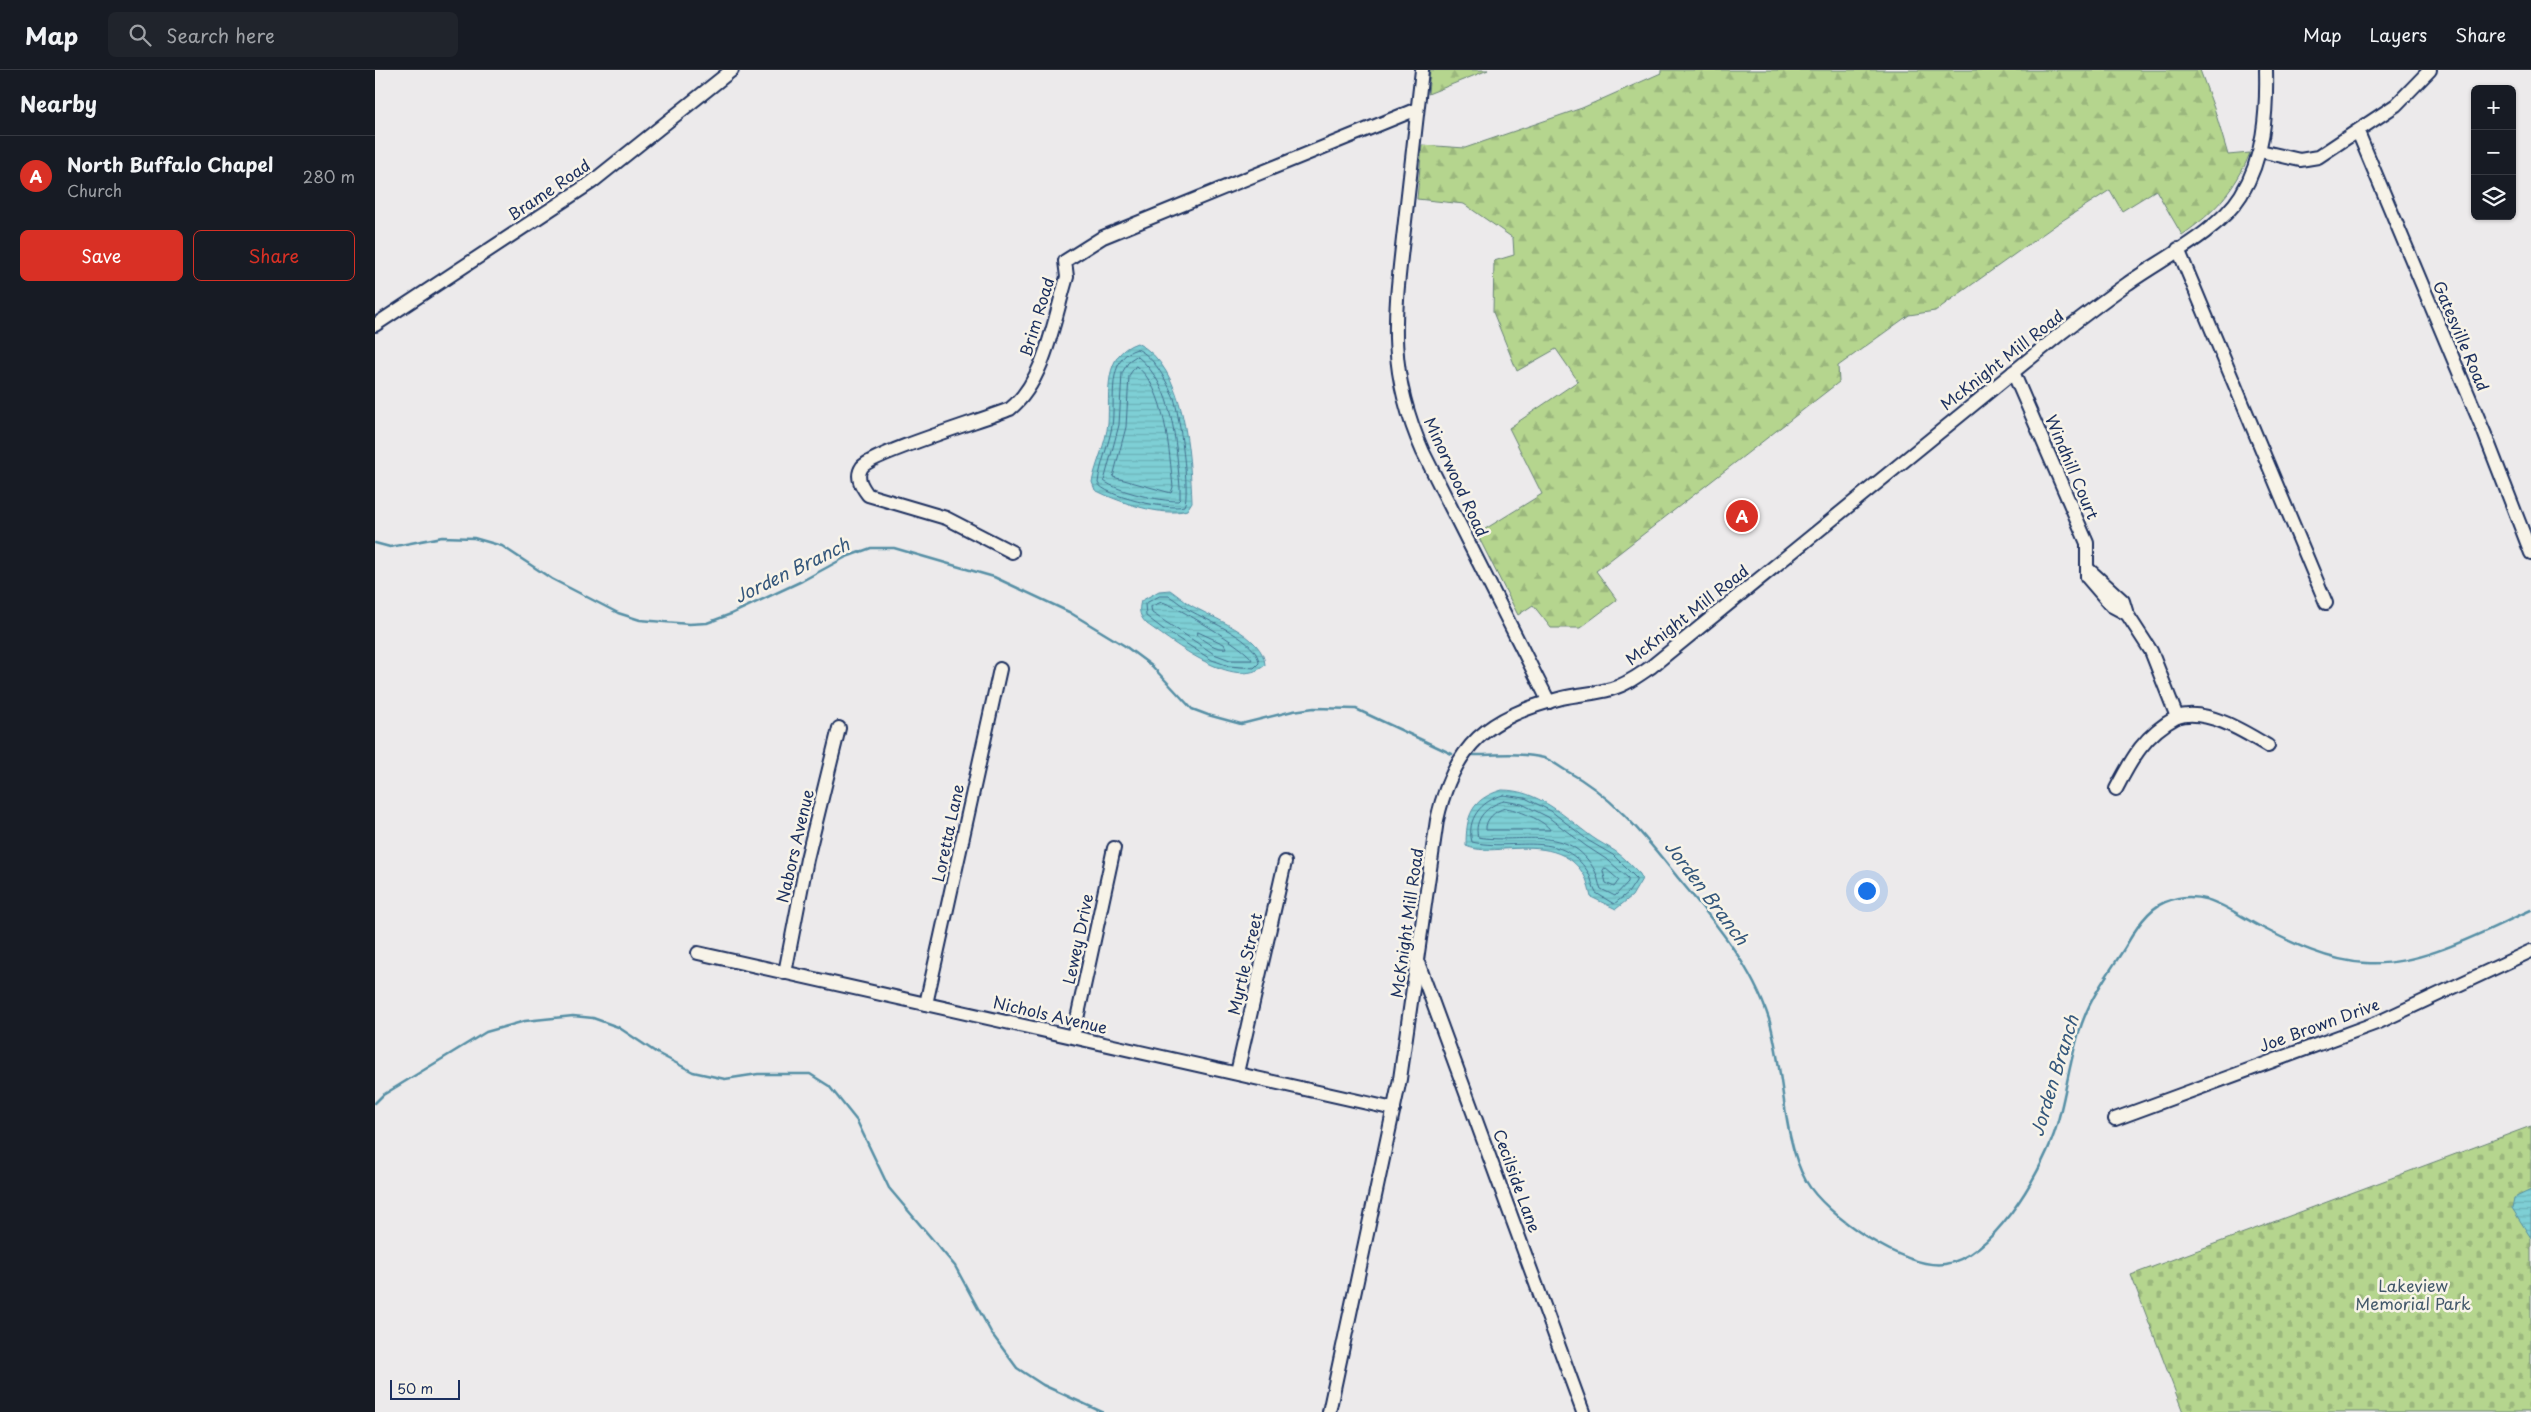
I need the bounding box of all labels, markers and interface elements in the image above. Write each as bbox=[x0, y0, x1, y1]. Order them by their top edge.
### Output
search box bbox=[108, 12, 458, 57]
text: Map bbox=[25, 17, 78, 53]
icon: search bbox=[126, 21, 154, 49]
text: Search here bbox=[166, 21, 275, 49]
text: Map bbox=[2303, 21, 2342, 48]
text: Layers bbox=[2370, 21, 2427, 48]
text: Share bbox=[2455, 21, 2506, 48]
map controls bbox=[2471, 85, 2516, 220]
button: + bbox=[2471, 85, 2516, 130]
text: Nearby bbox=[20, 87, 97, 119]
button: − bbox=[2471, 130, 2516, 175]
text: North Buffalo Chapel bbox=[67, 150, 273, 178]
street label: Brame Road bbox=[502, 153, 595, 226]
text: A bbox=[30, 164, 42, 188]
text: 280 m bbox=[303, 164, 355, 188]
button: layers bbox=[2471, 175, 2516, 220]
text: Church bbox=[67, 178, 122, 202]
button: Save bbox=[20, 230, 183, 281]
button: Share bbox=[193, 230, 355, 281]
street label: Brim Road bbox=[1013, 274, 1059, 359]
street label: Gatesville Road bbox=[2428, 277, 2496, 394]
street label: McKnight Mill Road bbox=[1934, 303, 2068, 415]
street label: Windhill Court bbox=[2040, 411, 2106, 523]
street label: Minorwood Road bbox=[1419, 413, 1495, 540]
pin: A bbox=[1726, 497, 1758, 535]
water label: Jorden Branch bbox=[729, 530, 854, 609]
street label: McKnight Mill Road bbox=[1619, 558, 1753, 670]
street label: Loretta Lane bbox=[925, 781, 969, 884]
street label: Nabors Avenue bbox=[769, 787, 819, 905]
water label: Jorden Branch bbox=[1659, 834, 1756, 951]
street label: McKnight Mill Road bbox=[1384, 846, 1428, 999]
your location bbox=[1854, 878, 1880, 904]
street label: Lewey Drive bbox=[1056, 891, 1098, 986]
street label: Myrtle Street bbox=[1221, 910, 1268, 1017]
street label: Nichols Avenue bbox=[991, 989, 1110, 1039]
street label: Joe Brown Drive bbox=[2255, 991, 2382, 1057]
water label: Jorden Branch bbox=[2022, 1011, 2085, 1139]
street label: Cecilside Lane bbox=[1488, 1126, 1548, 1236]
park label: Lakeview Memorial Park bbox=[2355, 1273, 2471, 1315]
scale bar bbox=[390, 1377, 460, 1400]
text: 50 m bbox=[397, 1378, 433, 1399]

